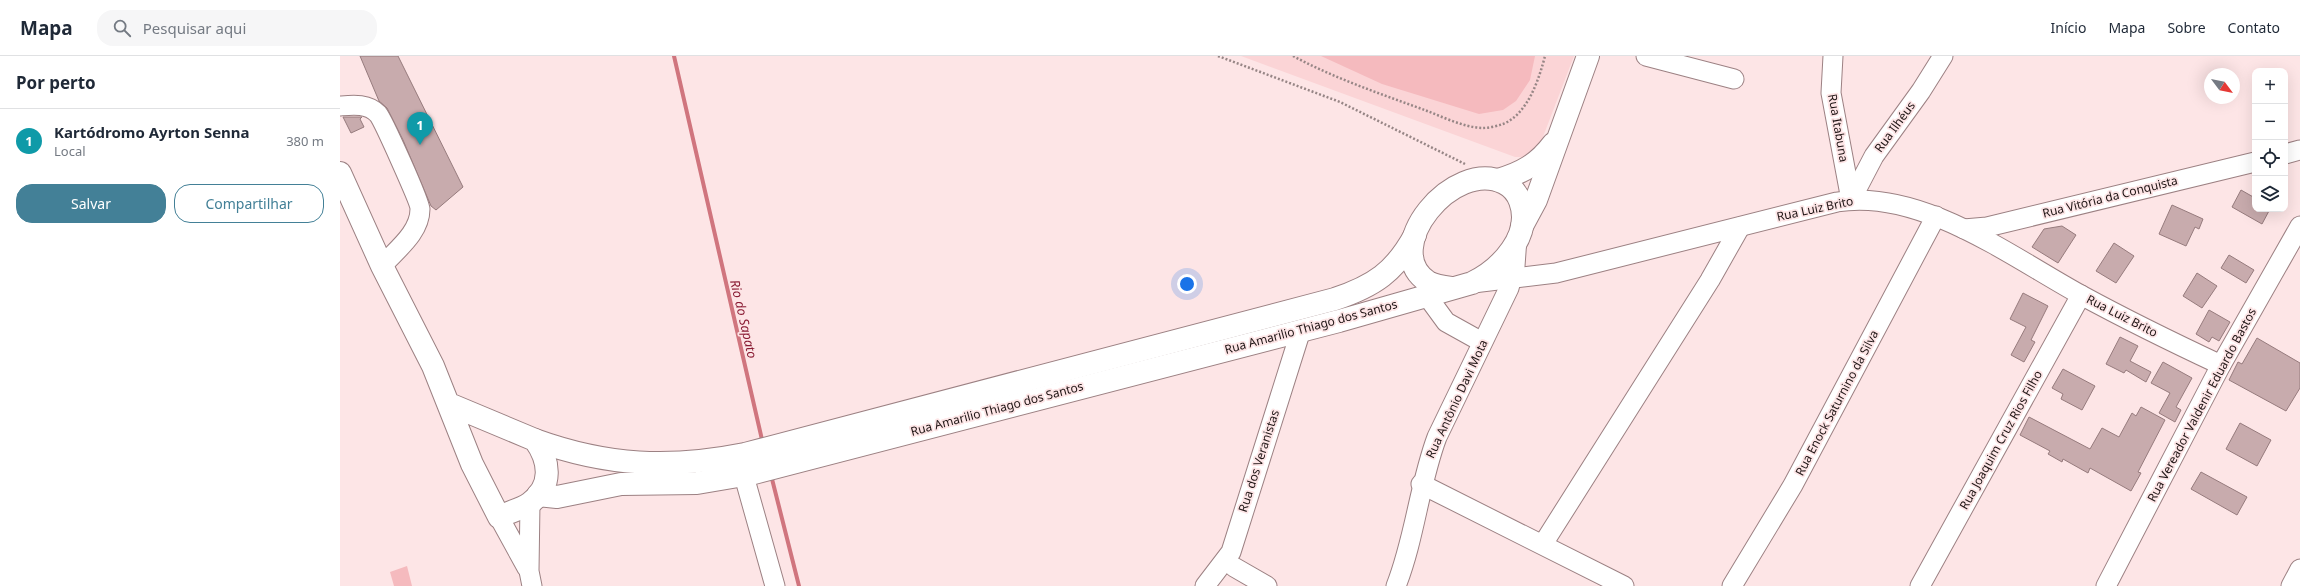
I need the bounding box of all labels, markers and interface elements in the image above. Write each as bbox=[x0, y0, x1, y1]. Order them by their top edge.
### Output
search box bbox=[97, 10, 377, 46]
text: Mapa bbox=[20, 15, 73, 41]
icon: search bbox=[111, 17, 133, 39]
text: Pesquisar aqui bbox=[143, 18, 246, 38]
text: Início bbox=[2051, 18, 2086, 37]
text: Mapa bbox=[2108, 18, 2145, 37]
text: Sobre bbox=[2167, 18, 2206, 37]
text: Contato bbox=[2228, 18, 2280, 37]
north arrow bbox=[2204, 68, 2240, 104]
map controls bbox=[2252, 68, 2288, 212]
button: + bbox=[2252, 68, 2288, 104]
text: Por perto bbox=[16, 71, 96, 94]
street label: Rua Itabuna bbox=[1824, 93, 1853, 163]
street label: Rua Ilhéus bbox=[1870, 98, 1919, 156]
button: − bbox=[2252, 104, 2288, 140]
pin: 1 bbox=[407, 112, 433, 145]
text: Kartódromo Ayrton Senna bbox=[54, 122, 250, 142]
text: 1 bbox=[25, 132, 33, 150]
text: 380 m bbox=[286, 132, 324, 150]
button: locate bbox=[2252, 140, 2288, 176]
text: Local bbox=[54, 142, 86, 160]
street label: Rua Vitória da Conquista bbox=[2041, 171, 2179, 222]
button: layers bbox=[2252, 176, 2288, 212]
button: Salvar bbox=[16, 184, 166, 223]
button: Compartilhar bbox=[174, 184, 324, 223]
street label: Rua Luiz Brito bbox=[1775, 192, 1855, 225]
your location bbox=[1177, 274, 1197, 294]
water label: Rio do Sapato bbox=[726, 278, 762, 360]
street label: Rua Luiz Brito bbox=[2084, 290, 2161, 341]
street label: Rua Amarilio Thiago dos Santos bbox=[1223, 295, 1399, 358]
street label: Rua Vereador Valdenir Eduardo Bastos bbox=[2143, 305, 2260, 505]
street label: Rua Enock Saturnino da Silva bbox=[1791, 327, 1882, 479]
street label: Rua Antônio Davi Mota bbox=[1422, 337, 1492, 461]
street label: Rua Joaquim Cruz Rios Filho bbox=[1955, 367, 2046, 512]
street label: Rua Amarilio Thiago dos Santos bbox=[909, 377, 1085, 440]
street label: Rua dos Veranistas bbox=[1234, 407, 1283, 514]

